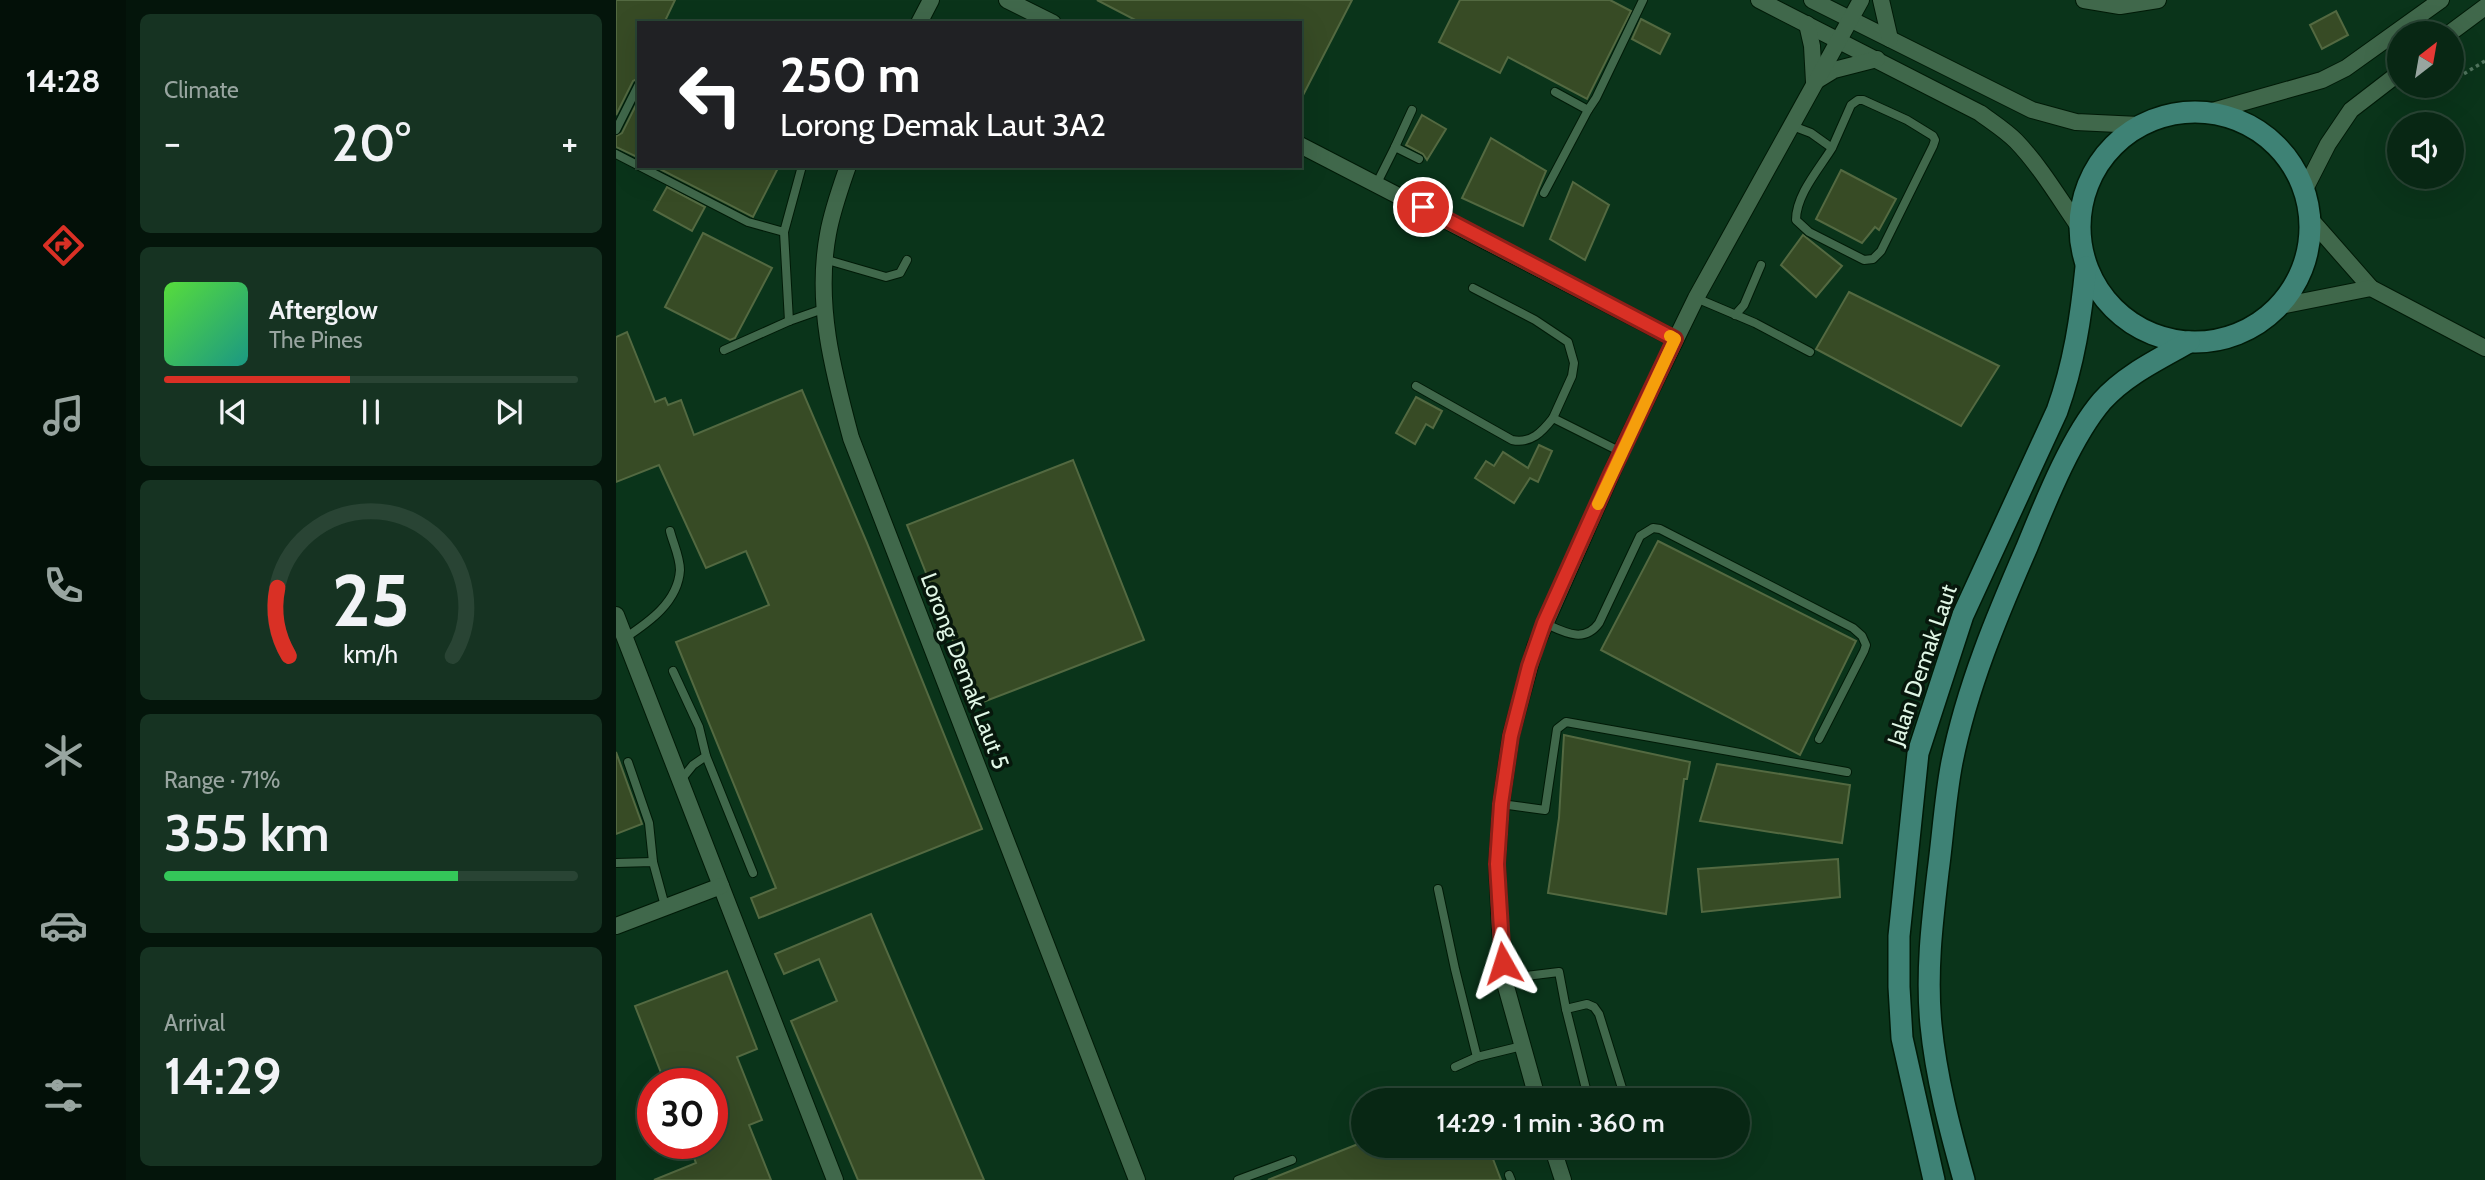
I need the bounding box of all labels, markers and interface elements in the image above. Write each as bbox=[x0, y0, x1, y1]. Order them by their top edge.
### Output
north arrow bbox=[2387, 21, 2464, 98]
map controls bbox=[2387, 21, 2464, 189]
text: 250 m bbox=[780, 45, 920, 104]
icon: left bbox=[665, 49, 756, 140]
text: 14:28 bbox=[25, 61, 101, 100]
text: Climate bbox=[164, 76, 239, 104]
text: Lorong Demak Laut 3A2 bbox=[780, 105, 1106, 144]
text: 20° bbox=[331, 111, 411, 174]
button: sound bbox=[2387, 112, 2464, 189]
text: − bbox=[164, 119, 181, 166]
text: + bbox=[561, 119, 578, 166]
pin bbox=[1393, 177, 1453, 237]
icon: arrive bbox=[1404, 188, 1442, 226]
icon: directions bbox=[39, 221, 88, 270]
text: Afterglow bbox=[269, 294, 378, 326]
text: The Pines bbox=[269, 326, 363, 354]
icon: music bbox=[39, 391, 88, 440]
icon: previous bbox=[214, 393, 252, 431]
icon: pause bbox=[352, 393, 390, 431]
icon: next bbox=[490, 393, 528, 431]
text: 25 bbox=[332, 556, 410, 644]
icon: phone bbox=[39, 561, 88, 610]
street label: Lorong Demak Laut 5 bbox=[915, 569, 1015, 773]
street label: Jalan Demak Laut bbox=[1881, 581, 1963, 750]
text: km/h bbox=[344, 639, 398, 669]
icon: climate bbox=[39, 731, 88, 780]
text: Range · 71% bbox=[164, 766, 280, 794]
text: 355 km bbox=[164, 801, 330, 864]
icon: car bbox=[39, 901, 88, 950]
position arrow bbox=[1466, 926, 1540, 1000]
text: Arrival bbox=[164, 1009, 225, 1037]
text: 14:29 bbox=[164, 1044, 282, 1107]
speed limit sign: 30 bbox=[637, 1068, 728, 1159]
icon: filters bbox=[39, 1071, 88, 1120]
text: 14:29 · 1 min · 360 m bbox=[1436, 1107, 1665, 1139]

